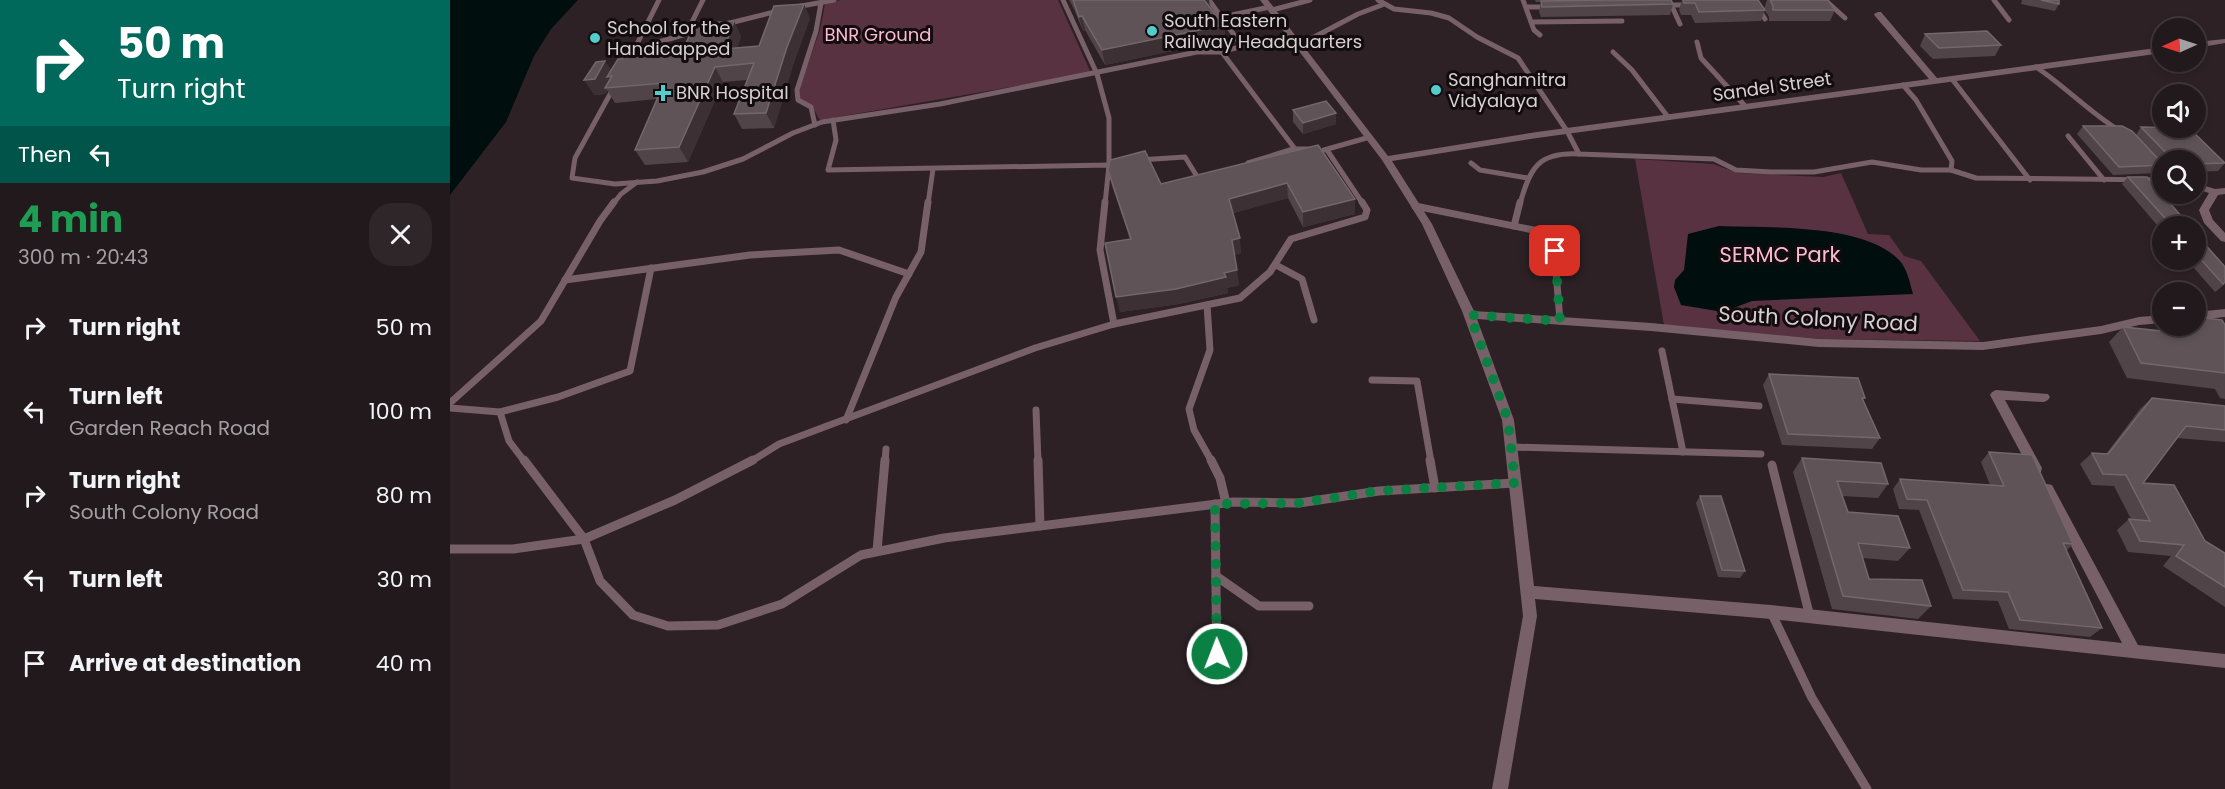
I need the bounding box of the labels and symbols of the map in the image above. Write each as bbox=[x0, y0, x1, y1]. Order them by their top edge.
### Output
place label: South Eastern Railway Headquarters bbox=[1164, 8, 1362, 54]
place label: School for the Handicapped bbox=[607, 15, 731, 61]
north arrow bbox=[2152, 18, 2206, 72]
park label: BNR Ground bbox=[825, 22, 931, 47]
marker: South Eastern Railway Headquarters bbox=[1145, 24, 1159, 38]
marker: School for the Handicapped bbox=[588, 31, 602, 45]
street label: Sandel Street bbox=[1711, 66, 1833, 107]
place label: Sanghamitra Vidyalaya bbox=[1448, 67, 1567, 113]
place label: BNR Hospital bbox=[676, 80, 789, 105]
marker: Sanghamitra Vidyalaya bbox=[1429, 83, 1443, 97]
marker: BNR Hospital bbox=[654, 84, 672, 102]
pin bbox=[1529, 225, 1580, 276]
park label: SERMC Park bbox=[1720, 240, 1841, 269]
street label: South Colony Road bbox=[1718, 299, 1918, 338]
position arrow bbox=[1185, 622, 1249, 686]

